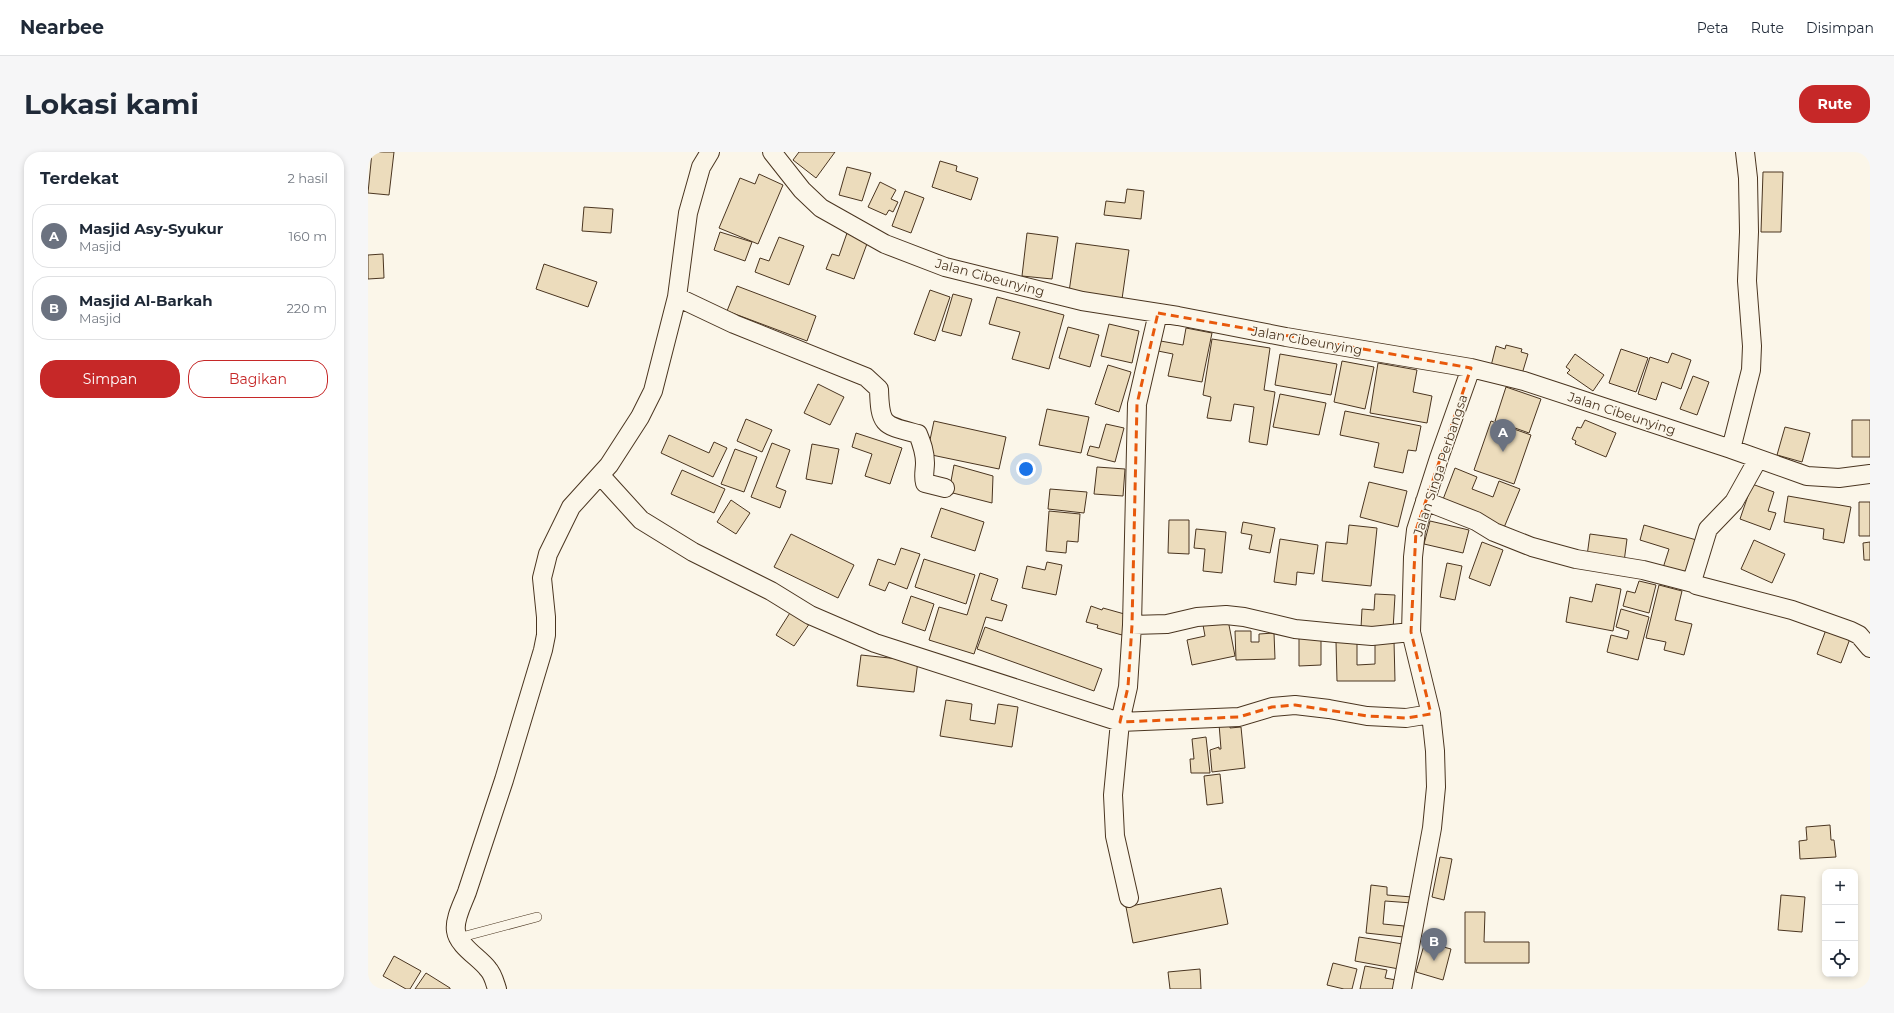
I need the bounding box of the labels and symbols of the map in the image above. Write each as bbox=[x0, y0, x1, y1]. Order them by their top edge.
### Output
street label: Jalan Cibeunying bbox=[933, 254, 1046, 299]
street label: Jalan Cibeunying bbox=[1249, 322, 1364, 358]
street label: Jalan Cibeunying bbox=[1565, 388, 1678, 438]
street label: Jalan Singa Perbangsa bbox=[1409, 392, 1470, 539]
pin: A bbox=[1490, 419, 1516, 452]
your location bbox=[1016, 459, 1036, 479]
pin: B bbox=[1421, 928, 1447, 961]

